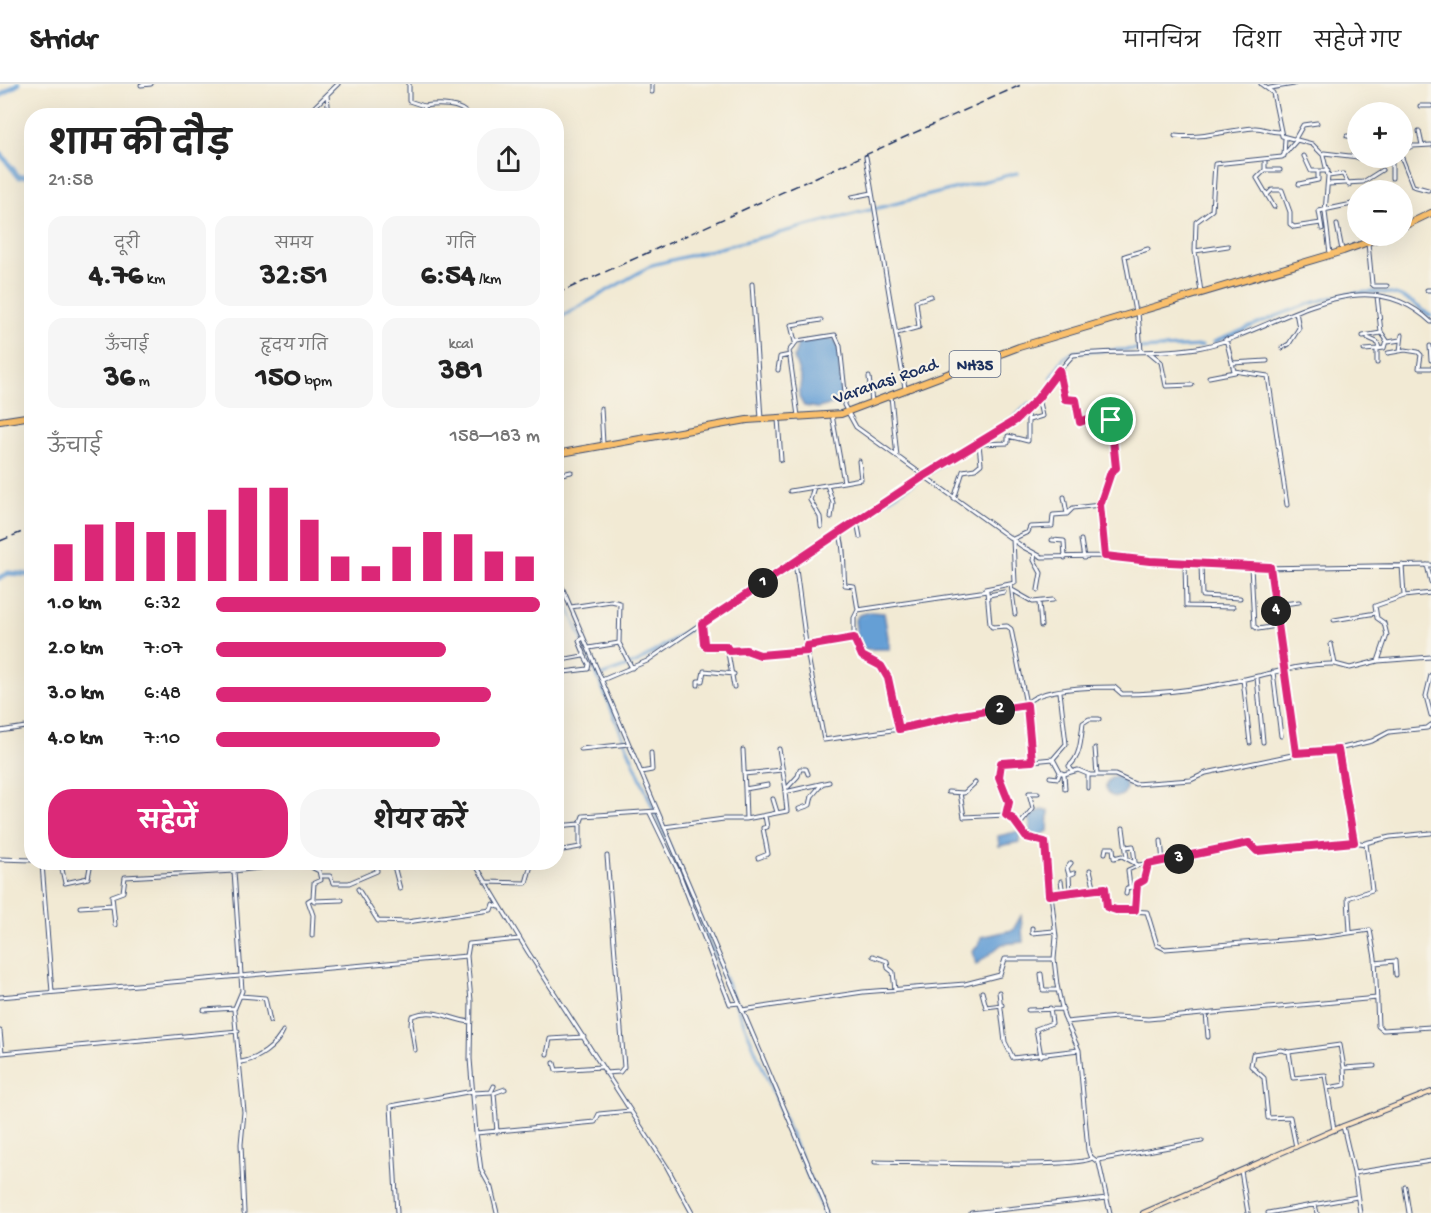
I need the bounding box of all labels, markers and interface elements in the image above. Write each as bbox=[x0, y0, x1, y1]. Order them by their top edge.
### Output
text: Stridr bbox=[30, 25, 97, 58]
text: मानचित्र bbox=[1124, 31, 1201, 56]
text: दिशा bbox=[1234, 31, 1281, 56]
text: सहेजे गए bbox=[1314, 31, 1401, 56]
map controls bbox=[1347, 102, 1413, 246]
button: + bbox=[1347, 102, 1413, 168]
text: शाम की दौड़ bbox=[48, 128, 231, 166]
button: share bbox=[477, 128, 540, 191]
text: 21:58 bbox=[48, 170, 94, 193]
button: − bbox=[1347, 180, 1413, 246]
text: दूरी bbox=[114, 236, 140, 255]
text: समय bbox=[275, 236, 313, 255]
text: गति bbox=[446, 236, 476, 255]
text: 4.76 bbox=[89, 260, 143, 295]
text: 32:51 bbox=[260, 260, 328, 295]
text: 6:54 bbox=[421, 260, 475, 295]
text: km bbox=[143, 271, 165, 290]
text: /km bbox=[475, 271, 501, 290]
text: kcal bbox=[449, 336, 473, 355]
text: ऊँचाई bbox=[106, 338, 148, 357]
text: हृदय गति bbox=[260, 338, 328, 357]
road number: NH35 bbox=[950, 351, 1000, 377]
street label: Varanasi Road bbox=[830, 354, 942, 410]
text: 381 bbox=[439, 355, 483, 390]
text: 36 bbox=[104, 362, 135, 397]
text: 150 bbox=[256, 362, 301, 397]
text: m bbox=[135, 373, 150, 392]
text: bpm bbox=[301, 373, 332, 392]
pin bbox=[1085, 394, 1136, 445]
icon: arrive bbox=[1094, 403, 1127, 436]
text: 158–183 m bbox=[450, 426, 540, 449]
text: ऊँचाई bbox=[48, 437, 102, 460]
pin: 1 bbox=[748, 568, 778, 598]
text: 1 bbox=[760, 573, 766, 592]
text: 1.0 km bbox=[48, 593, 102, 616]
text: 6:32 bbox=[144, 593, 181, 616]
pin: 4 bbox=[1261, 596, 1291, 626]
text: 4 bbox=[1272, 601, 1280, 620]
text: 2.0 km bbox=[48, 638, 103, 661]
text: 7:07 bbox=[144, 638, 182, 661]
text: 3.0 km bbox=[48, 683, 104, 706]
text: 6:48 bbox=[144, 683, 181, 706]
pin: 2 bbox=[985, 695, 1015, 725]
text: 2 bbox=[996, 700, 1004, 719]
text: 4.0 km bbox=[48, 728, 103, 751]
text: 7:10 bbox=[144, 728, 180, 751]
button: सहेजें bbox=[48, 789, 288, 858]
button: शेयर करें bbox=[300, 789, 540, 858]
pin: 3 bbox=[1164, 844, 1194, 874]
text: 3 bbox=[1175, 849, 1183, 868]

